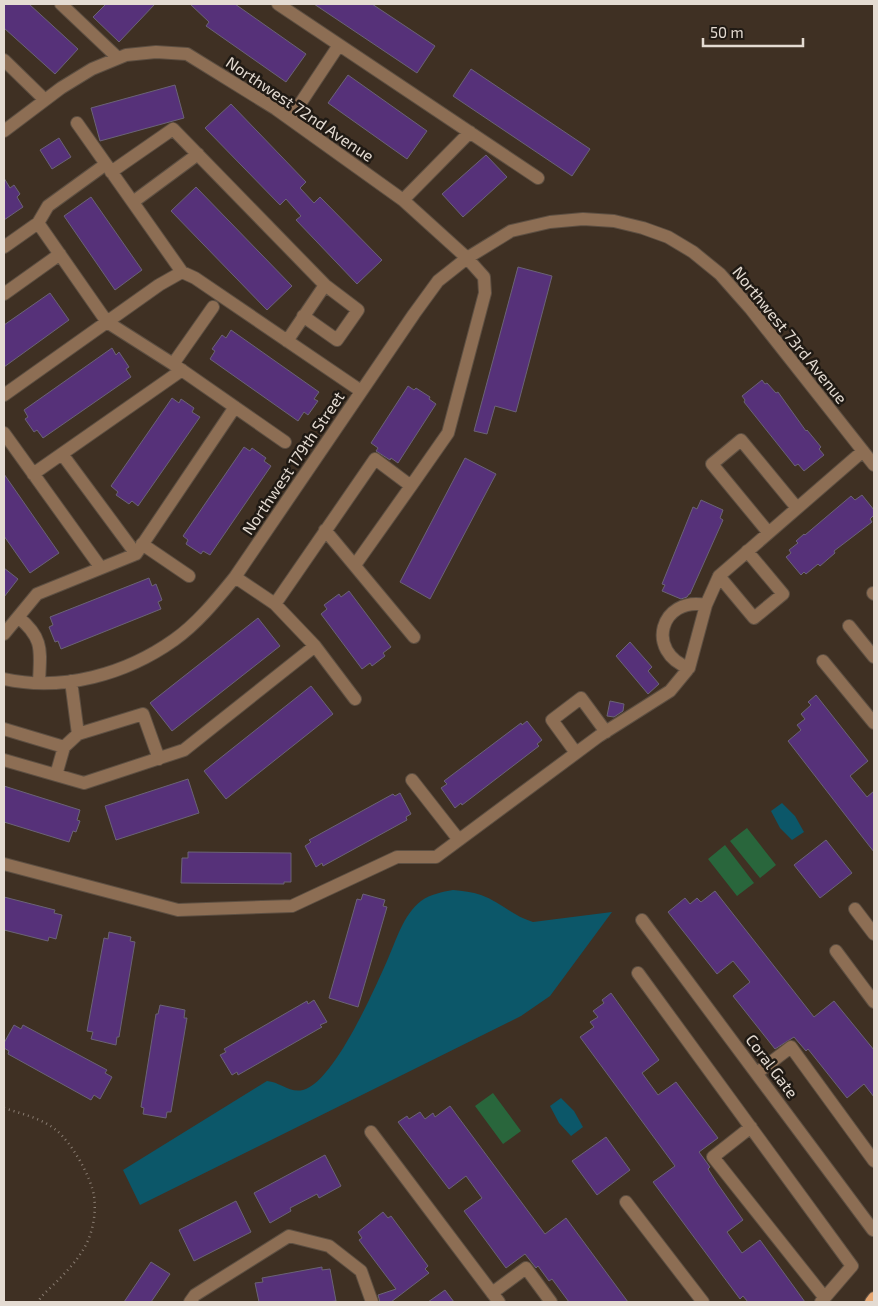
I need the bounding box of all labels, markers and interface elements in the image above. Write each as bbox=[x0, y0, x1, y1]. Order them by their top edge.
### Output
scale bar bbox=[703, 15, 803, 47]
text: 50 m bbox=[710, 23, 744, 41]
street label: Northwest 72nd Avenue bbox=[223, 52, 378, 165]
street label: Northwest 73rd Avenue bbox=[729, 262, 852, 407]
street label: Northwest 179th Street bbox=[238, 387, 348, 538]
street label: Coral Gate bbox=[742, 1030, 803, 1101]

